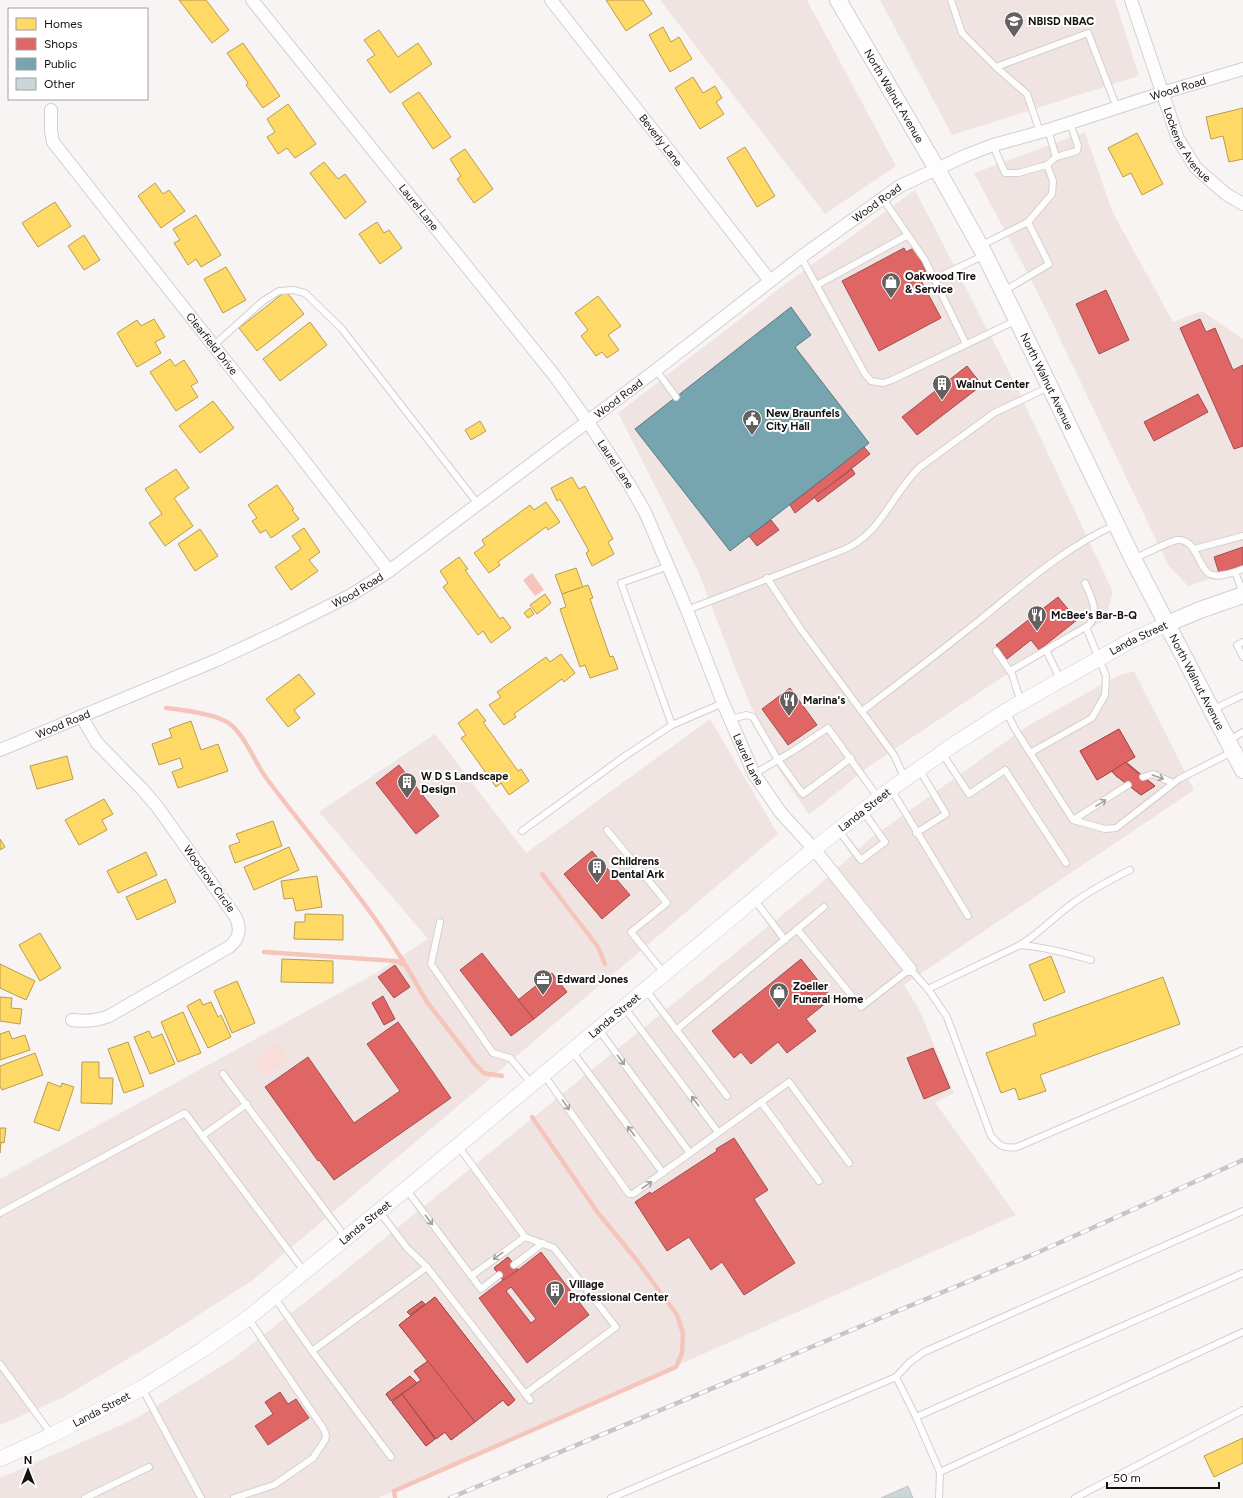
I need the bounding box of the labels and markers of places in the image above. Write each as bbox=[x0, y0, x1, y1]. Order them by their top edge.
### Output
school or university icon: NBISD NBAC bbox=[1003, 10, 1025, 38]
place label: NBISD NBAC bbox=[1028, 15, 1094, 28]
place label: Oakwood Tire & Service bbox=[905, 270, 976, 296]
shop icon: Oakwood Tire & Service bbox=[880, 271, 902, 299]
building icon: Walnut Center bbox=[931, 373, 953, 401]
place label: Walnut Center bbox=[956, 378, 1030, 391]
place label: New Braunfels City Hall bbox=[766, 407, 840, 433]
public building icon: New Braunfels City Hall bbox=[741, 408, 763, 436]
restaurant icon: McBee's Bar-B-Q bbox=[1026, 604, 1048, 632]
place label: McBee's Bar-B-Q bbox=[1051, 609, 1137, 622]
restaurant icon: Marina's bbox=[778, 689, 800, 717]
place label: Marina's bbox=[803, 694, 845, 707]
place label: W D S Landscape Design bbox=[421, 770, 508, 796]
building icon: W D S Landscape Design bbox=[396, 771, 418, 799]
place label: Childrens Dental Ark bbox=[611, 855, 665, 881]
building icon: Childrens Dental Ark bbox=[586, 856, 608, 884]
office icon: Edward Jones bbox=[532, 968, 554, 996]
place label: Edward Jones bbox=[557, 973, 628, 986]
place label: Zoeller Funeral Home bbox=[793, 980, 863, 1006]
shop icon: Zoeller Funeral Home bbox=[768, 981, 790, 1009]
place label: Village Professional Center bbox=[569, 1278, 669, 1304]
building icon: Village Professional Center bbox=[544, 1279, 566, 1307]

